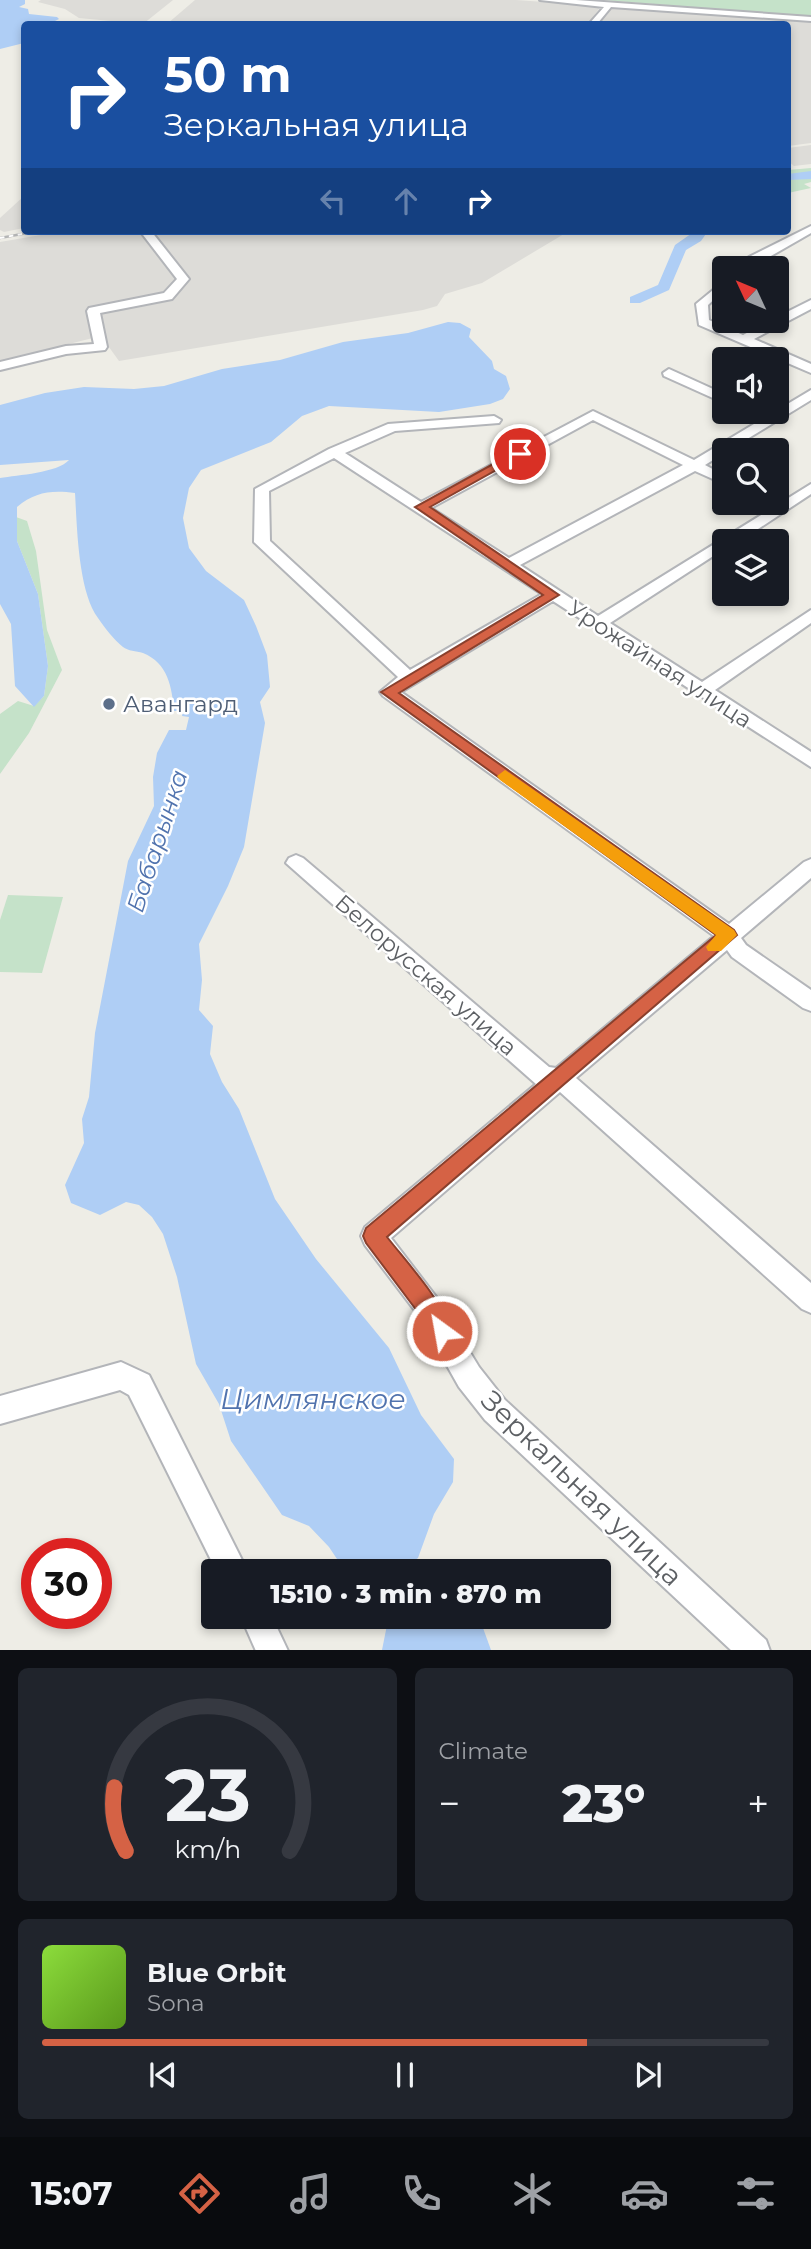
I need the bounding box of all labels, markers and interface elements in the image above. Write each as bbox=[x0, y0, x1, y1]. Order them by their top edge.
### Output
text: 50 m bbox=[164, 45, 292, 104]
icon: right bbox=[49, 49, 140, 140]
text: Зеркальная улица bbox=[164, 105, 469, 144]
icon: left bbox=[314, 182, 352, 220]
icon: ahead bbox=[387, 182, 425, 220]
icon: right bbox=[460, 182, 498, 220]
north arrow bbox=[712, 256, 789, 332]
map controls bbox=[712, 256, 789, 606]
button: sound bbox=[712, 347, 789, 424]
pin bbox=[490, 424, 550, 484]
icon: arrive bbox=[501, 435, 539, 473]
button: search bbox=[712, 438, 789, 515]
button: layers bbox=[712, 529, 789, 606]
street label: Урожайная улица bbox=[563, 594, 757, 734]
place label: Авангард bbox=[123, 690, 238, 718]
marker: Авангард bbox=[101, 696, 117, 712]
water label: Бабарынка bbox=[120, 766, 194, 916]
street label: Белорусская улица bbox=[329, 888, 523, 1062]
position arrow bbox=[405, 1294, 479, 1368]
water label: Цимлянское bbox=[220, 1382, 406, 1416]
street label: Зеркальная улица bbox=[474, 1383, 690, 1593]
speed limit sign: 30 bbox=[21, 1538, 112, 1629]
text: 15:10 · 3 min · 870 m bbox=[270, 1578, 542, 1610]
text: Climate bbox=[439, 1737, 528, 1765]
text: 23 bbox=[164, 1751, 250, 1839]
text: 23° bbox=[562, 1772, 645, 1835]
text: − bbox=[439, 1780, 460, 1827]
text: + bbox=[747, 1780, 769, 1827]
text: km/h bbox=[174, 1833, 241, 1863]
text: Blue Orbit bbox=[147, 1957, 286, 1989]
text: Sona bbox=[147, 1989, 205, 2017]
icon: previous bbox=[144, 2056, 182, 2094]
icon: pause bbox=[386, 2056, 424, 2094]
icon: next bbox=[629, 2056, 667, 2094]
icon: directions bbox=[175, 2169, 224, 2218]
icon: music bbox=[286, 2169, 335, 2218]
icon: phone bbox=[397, 2169, 446, 2218]
icon: climate bbox=[508, 2169, 557, 2218]
icon: car bbox=[620, 2169, 669, 2218]
icon: filters bbox=[731, 2169, 780, 2218]
text: 15:07 bbox=[31, 2174, 113, 2213]

